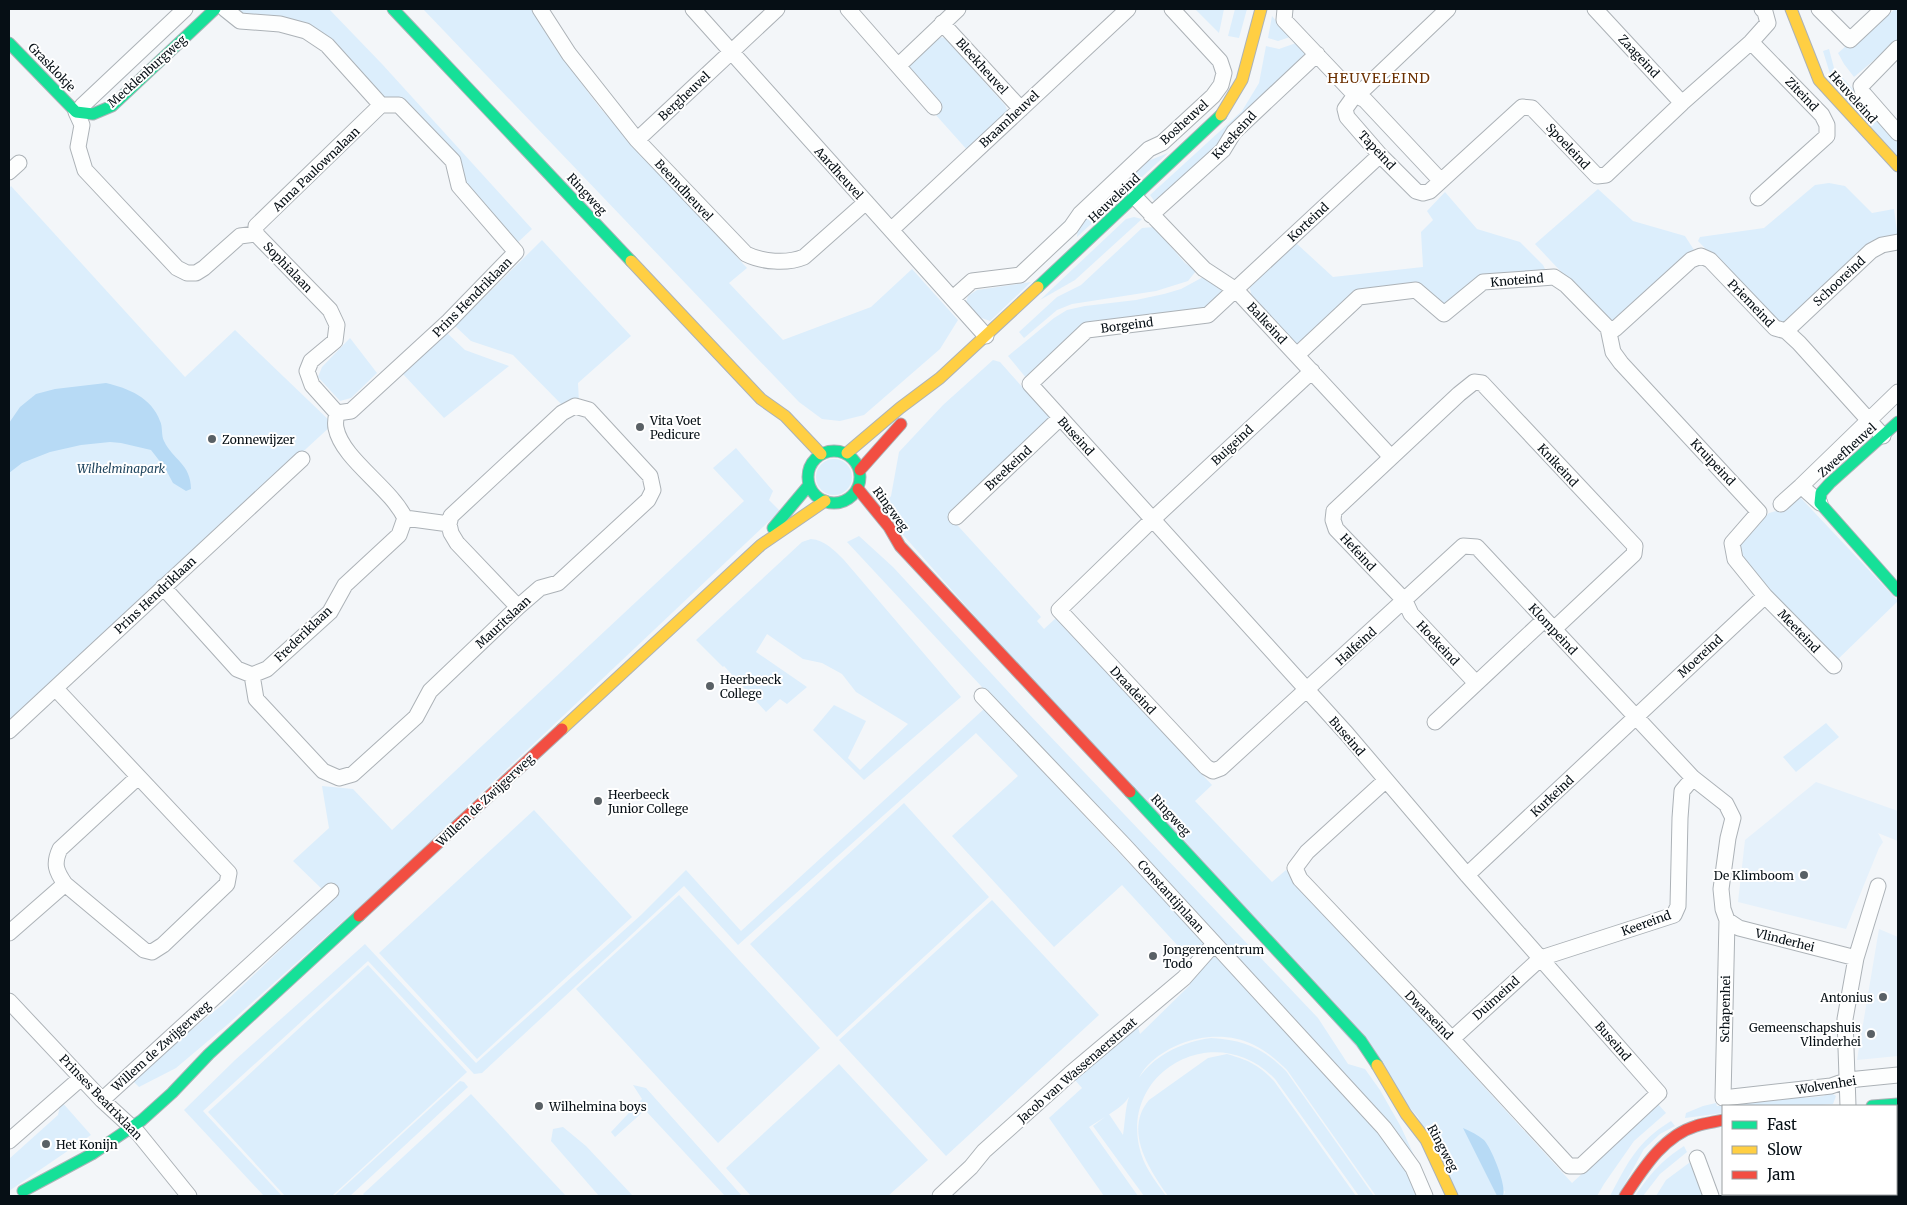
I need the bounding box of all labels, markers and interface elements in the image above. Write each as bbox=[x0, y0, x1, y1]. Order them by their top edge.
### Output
street label: Mecklenburgweg bbox=[105, 31, 190, 110]
street label: Zaageind bbox=[1615, 31, 1663, 81]
street label: Bleekheuvel bbox=[953, 35, 1011, 97]
street label: Grasklokje bbox=[25, 40, 79, 94]
street label: Bergheuvel bbox=[655, 68, 713, 124]
street label: Heuveleind bbox=[1826, 68, 1880, 126]
district label: HEUVELEIND bbox=[1327, 69, 1431, 87]
street label: Ziteind bbox=[1782, 74, 1822, 114]
street label: Braamheuvel bbox=[976, 87, 1042, 151]
street label: Bosheuvel bbox=[1157, 96, 1211, 147]
street label: Kreekeind bbox=[1209, 108, 1259, 162]
street label: Spoeleind bbox=[1543, 120, 1593, 172]
street label: Anna Paulownalaan bbox=[269, 124, 363, 215]
street label: Tapeind bbox=[1355, 128, 1399, 172]
street label: Aardheuvel bbox=[811, 143, 867, 203]
street label: Beemdheuvel bbox=[652, 156, 716, 224]
street label: Ringweg bbox=[564, 170, 610, 218]
street label: Heuveleind bbox=[1085, 170, 1143, 226]
street label: Korteind bbox=[1284, 199, 1332, 245]
street label: Sophialaan bbox=[260, 239, 316, 295]
street label: Schooreind bbox=[1810, 253, 1868, 309]
street label: Prins Hendriklaan bbox=[429, 254, 515, 340]
street label: Knoteind bbox=[1490, 270, 1544, 290]
street label: Priemeind bbox=[1725, 276, 1777, 330]
street label: Balkeind bbox=[1244, 299, 1290, 347]
street label: Borgeind bbox=[1100, 314, 1154, 336]
place label: Vita Voet Pedicure bbox=[649, 413, 702, 442]
street label: Buseind bbox=[1055, 414, 1097, 458]
street label: Zweefheuvel bbox=[1815, 420, 1879, 480]
marker: Vita Voet Pedicure bbox=[634, 421, 646, 433]
street label: Buigeind bbox=[1208, 422, 1256, 468]
place label: Zonnewijzer bbox=[222, 432, 295, 447]
marker: Zonnewijzer bbox=[206, 433, 218, 445]
street label: Kruipeind bbox=[1688, 436, 1738, 488]
street label: Knikeind bbox=[1534, 440, 1582, 490]
street label: Breekeind bbox=[982, 443, 1034, 493]
park label: Wilhelminapark bbox=[77, 461, 166, 476]
street label: Ringweg bbox=[870, 484, 913, 535]
street label: Hefeind bbox=[1337, 530, 1379, 574]
street label: Prins Hendriklaan bbox=[111, 553, 199, 637]
street label: Mauritslaan bbox=[472, 593, 534, 651]
street label: Klompeind bbox=[1526, 600, 1580, 658]
street label: Frederiklaan bbox=[271, 603, 335, 665]
street label: Meeteind bbox=[1775, 606, 1823, 656]
street label: Hoekeind bbox=[1414, 618, 1462, 668]
street label: Halfeind bbox=[1333, 624, 1379, 668]
street label: Moereind bbox=[1674, 631, 1726, 681]
street label: Draadeind bbox=[1107, 663, 1159, 717]
place label: Heerbeeck College bbox=[720, 672, 782, 701]
marker: Heerbeeck College bbox=[704, 680, 716, 692]
street label: Buseind bbox=[1326, 713, 1368, 759]
street label: Willem de Zwijgerweg bbox=[432, 750, 537, 850]
street label: Kurkeind bbox=[1527, 772, 1577, 820]
place label: Heerbeeck Junior College bbox=[607, 787, 688, 816]
street label: Ringweg bbox=[1148, 791, 1194, 839]
marker: Heerbeeck Junior College bbox=[592, 795, 604, 807]
street label: Constantijnlaan bbox=[1135, 857, 1207, 935]
place label: De Klimboom bbox=[1714, 868, 1794, 883]
marker: De Klimboom bbox=[1798, 869, 1810, 881]
street label: Keereind bbox=[1619, 907, 1673, 939]
street label: Vlinderhei bbox=[1753, 925, 1816, 955]
place label: Jongerencentrum Todo bbox=[1162, 942, 1264, 971]
marker: Jongerencentrum Todo bbox=[1147, 950, 1159, 962]
street label: Duimeind bbox=[1470, 973, 1522, 1023]
street label: Schapenhei bbox=[1717, 975, 1733, 1043]
street label: Dwarseind bbox=[1402, 987, 1456, 1043]
place label: Antonius bbox=[1819, 990, 1873, 1005]
marker: Antonius bbox=[1877, 991, 1889, 1003]
street label: Willem de Zwijgerweg bbox=[108, 997, 214, 1095]
street label: Jacob van Wassenaerstraat bbox=[1014, 1014, 1140, 1127]
street label: Buseind bbox=[1592, 1018, 1634, 1064]
place label: Gemeenschapshuis Vlinderhei bbox=[1749, 1020, 1861, 1049]
marker: Gemeenschapshuis Vlinderhei bbox=[1865, 1028, 1877, 1040]
street label: Prinses Beatrixlaan bbox=[56, 1051, 146, 1143]
street label: Wolvenhei bbox=[1794, 1073, 1857, 1097]
place label: Wilhelmina boys bbox=[548, 1099, 647, 1114]
marker: Wilhelmina boys bbox=[533, 1100, 545, 1112]
legend bbox=[1722, 1105, 1897, 1195]
text: Fast bbox=[1767, 1115, 1797, 1134]
street label: Ringweg bbox=[1424, 1122, 1462, 1175]
place label: Het Konijn bbox=[56, 1137, 118, 1152]
marker: Het Konijn bbox=[40, 1138, 52, 1150]
text: Slow bbox=[1767, 1140, 1802, 1159]
text: Jam bbox=[1766, 1165, 1795, 1184]

